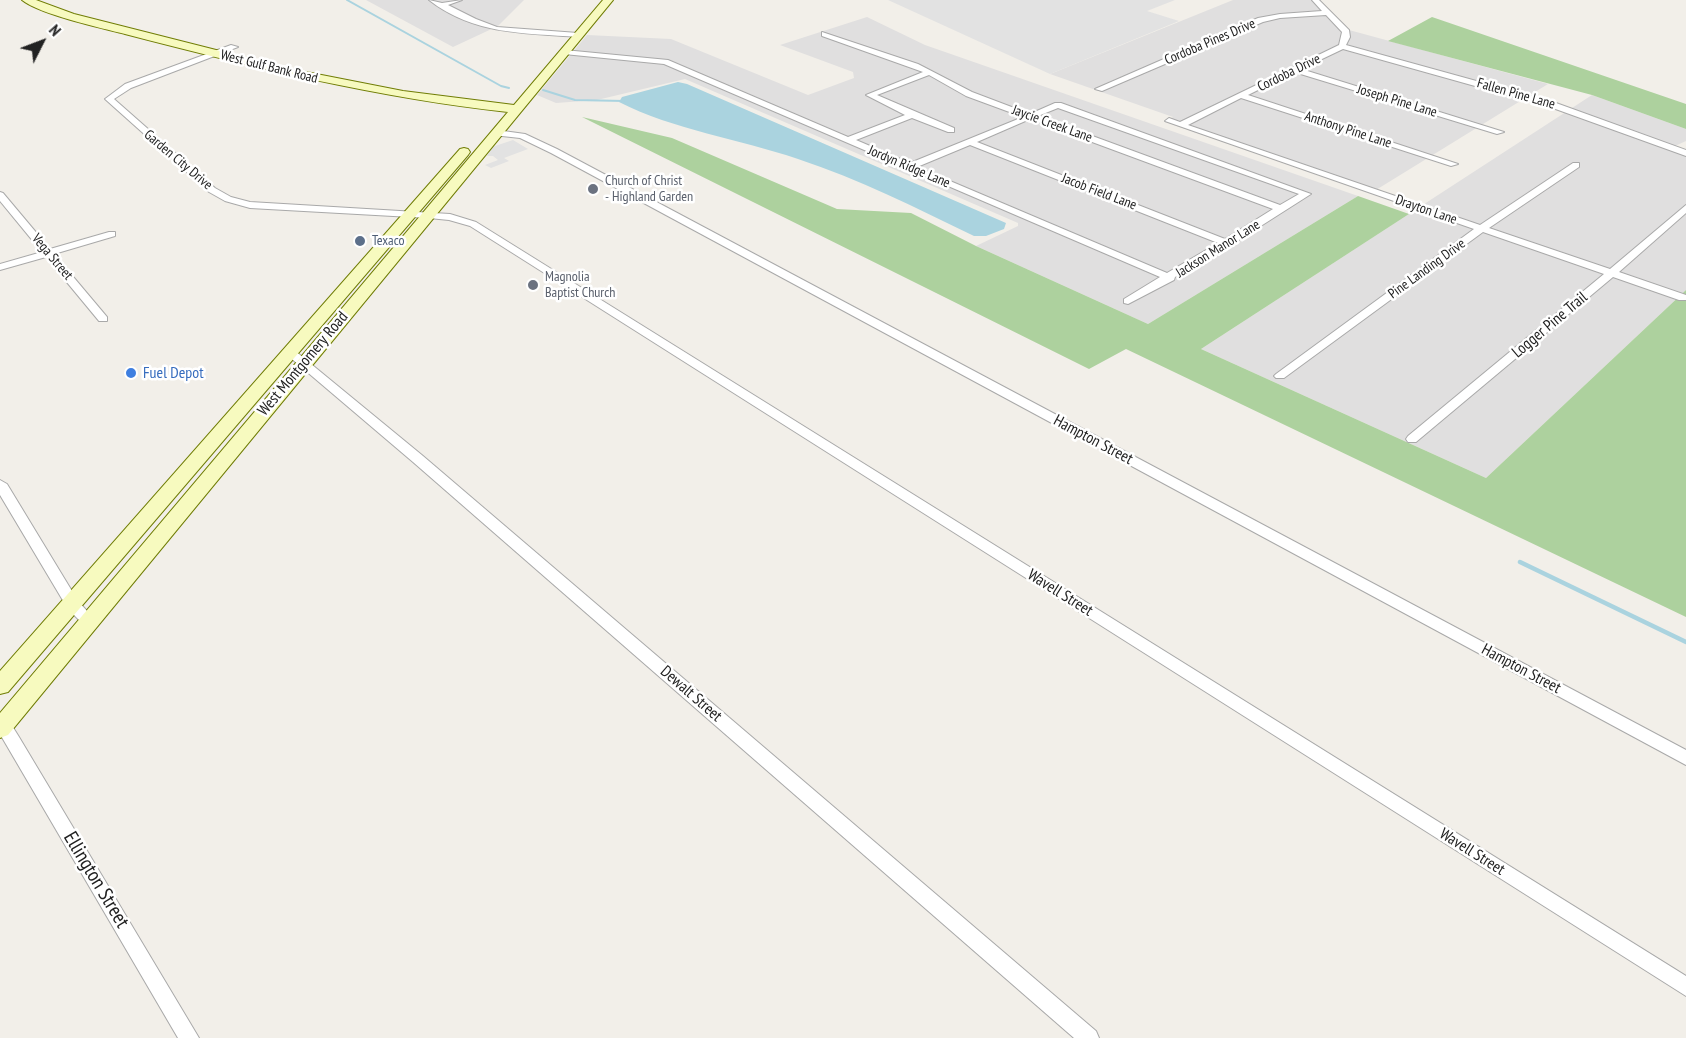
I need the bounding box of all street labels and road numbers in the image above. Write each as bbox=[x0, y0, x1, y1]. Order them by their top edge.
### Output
street label: Cordoba Pines Drive bbox=[1162, 15, 1258, 69]
street label: West Gulf Bank Road bbox=[219, 47, 319, 87]
street label: Cordoba Drive bbox=[1255, 51, 1323, 95]
street label: Fallen Pine Lane bbox=[1475, 75, 1557, 113]
street label: Joseph Pine Lane bbox=[1355, 81, 1439, 121]
street label: Jaycie Creek Lane bbox=[1010, 102, 1094, 146]
street label: Anthony Pine Lane bbox=[1302, 108, 1394, 152]
street label: Garden City Drive bbox=[140, 127, 216, 193]
street label: Jordyn Ridge Lane bbox=[865, 142, 953, 192]
street label: Jacob Field Lane bbox=[1059, 170, 1139, 214]
street label: Drayton Lane bbox=[1393, 192, 1459, 228]
street label: Jackson Manor Lane bbox=[1173, 216, 1263, 282]
street label: Vega Street bbox=[28, 231, 76, 283]
street label: Pine Landing Drive bbox=[1385, 235, 1469, 303]
street label: Logger Pine Trail bbox=[1508, 288, 1592, 362]
street label: West Montgomery Road bbox=[254, 308, 352, 420]
street label: Hampton Street bbox=[1050, 411, 1136, 469]
street label: Wavell Street bbox=[1024, 565, 1096, 621]
street label: Hampton Street bbox=[1478, 640, 1564, 698]
street label: Dewalt Street bbox=[656, 662, 726, 726]
street label: Wavell Street bbox=[1436, 824, 1508, 880]
street label: Ellington Street bbox=[58, 828, 134, 932]

